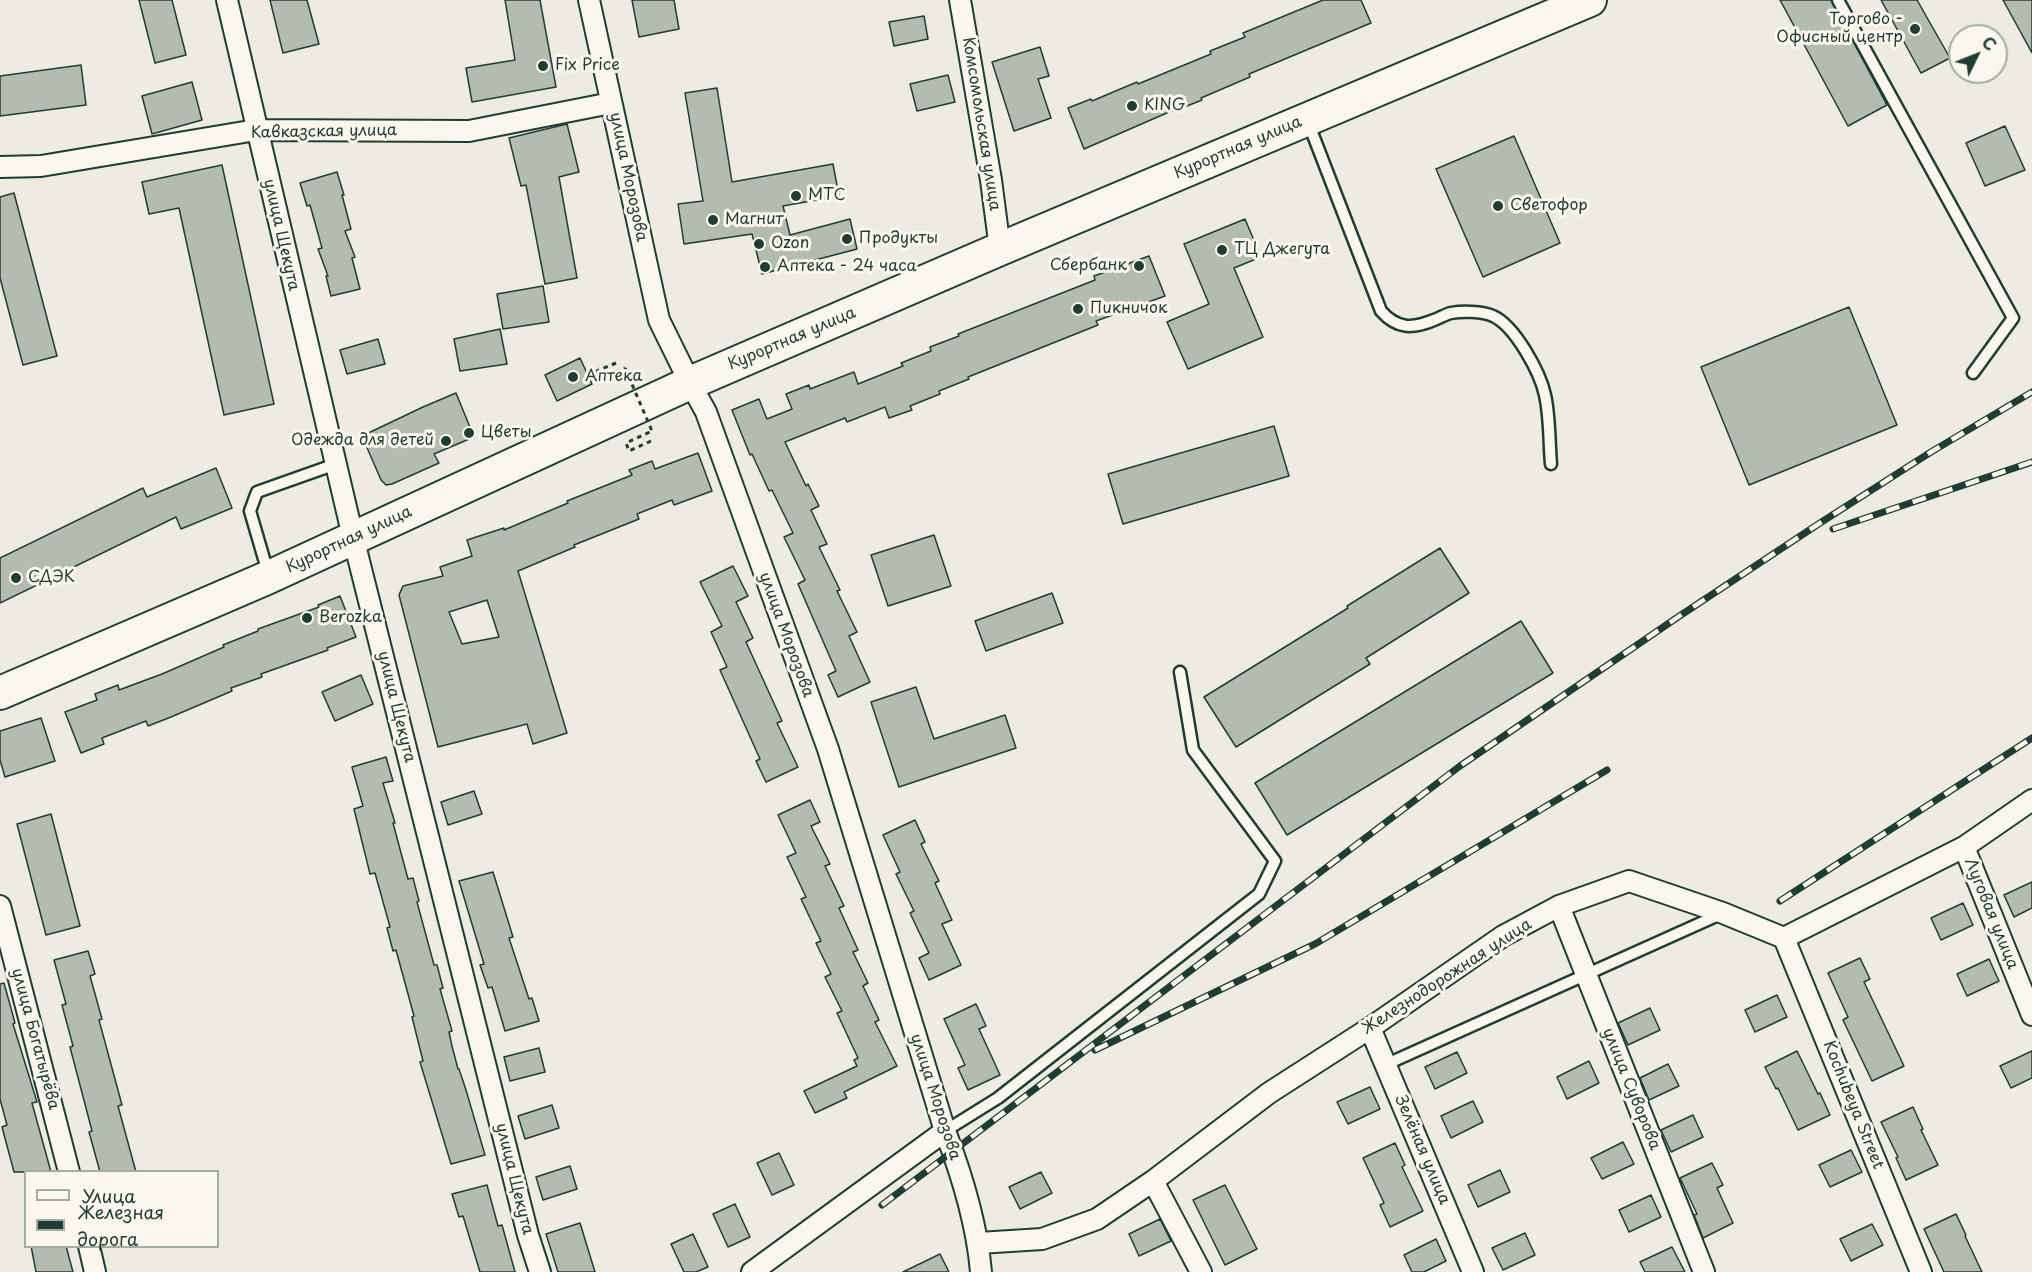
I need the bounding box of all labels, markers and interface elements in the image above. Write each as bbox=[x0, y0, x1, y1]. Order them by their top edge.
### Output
place label: Торгово - Офисный центр bbox=[1776, 10, 1903, 48]
marker: Торгово - Офисный центр bbox=[1908, 22, 1922, 36]
north arrow bbox=[1948, 24, 2008, 84]
text: С bbox=[1977, 30, 2003, 56]
street label: Комсомольская улица bbox=[958, 36, 1004, 212]
place label: Fix Price bbox=[555, 56, 620, 76]
marker: Fix Price bbox=[536, 59, 550, 73]
place label: KING bbox=[1144, 96, 1186, 116]
marker: KING bbox=[1125, 99, 1139, 113]
street label: улица Морозова bbox=[605, 111, 651, 243]
street label: Курортная улица bbox=[1171, 112, 1305, 184]
street label: Кавказская улица bbox=[251, 121, 397, 143]
street label: улица Щекута bbox=[259, 177, 303, 293]
place label: МТС bbox=[808, 186, 846, 206]
marker: МТС bbox=[789, 189, 803, 203]
place label: Светофор bbox=[1510, 196, 1588, 216]
marker: Светофор bbox=[1491, 199, 1505, 213]
place label: Магнит bbox=[725, 210, 784, 230]
marker: Магнит bbox=[706, 213, 720, 227]
place label: Продукты bbox=[859, 229, 938, 249]
marker: Продукты bbox=[840, 232, 854, 246]
place label: Ozon bbox=[771, 234, 809, 254]
marker: Ozon bbox=[752, 237, 766, 251]
place label: ТЦ Джегута bbox=[1234, 240, 1330, 260]
marker: ТЦ Джегута bbox=[1215, 243, 1229, 257]
place label: Сбербанк bbox=[1050, 256, 1127, 276]
place label: Аптека - 24 часа bbox=[777, 257, 917, 277]
marker: Сбербанк bbox=[1132, 259, 1146, 273]
marker: Аптека - 24 часа bbox=[758, 260, 772, 274]
place label: Пикничок bbox=[1090, 299, 1167, 319]
marker: Пикничок bbox=[1071, 302, 1085, 316]
street label: Курортная улица bbox=[725, 303, 859, 375]
place label: Аптека bbox=[585, 367, 642, 387]
marker: Аптека bbox=[566, 370, 580, 384]
place label: Цветы bbox=[481, 423, 532, 443]
marker: Цветы bbox=[462, 426, 476, 440]
place label: Одежда для детей bbox=[291, 431, 434, 451]
marker: Одежда для детей bbox=[439, 434, 453, 448]
street label: Курортная улица bbox=[283, 502, 415, 578]
place label: СДЭК bbox=[28, 568, 75, 588]
street label: улица Морозова bbox=[754, 570, 818, 700]
marker: СДЭК bbox=[9, 571, 23, 585]
place label: Berozka bbox=[319, 608, 382, 628]
marker: Berozka bbox=[300, 611, 314, 625]
street label: улица Щекута bbox=[373, 649, 419, 765]
street label: Луговая улица bbox=[1960, 856, 2022, 972]
street label: Железнодорожная улица bbox=[1359, 915, 1535, 1039]
street label: улица Богатырёва bbox=[7, 966, 63, 1112]
street label: улица Суворова bbox=[1598, 1025, 1664, 1153]
street label: улица Морозова bbox=[906, 1031, 964, 1163]
street label: Kochubeya Street bbox=[1819, 1038, 1887, 1172]
street label: Зелёная улица bbox=[1390, 1092, 1454, 1208]
street label: улица Щекута bbox=[491, 1121, 537, 1237]
legend bbox=[24, 1170, 219, 1248]
text: Улица bbox=[82, 1182, 136, 1209]
text: Железная дорога bbox=[77, 1198, 164, 1252]

